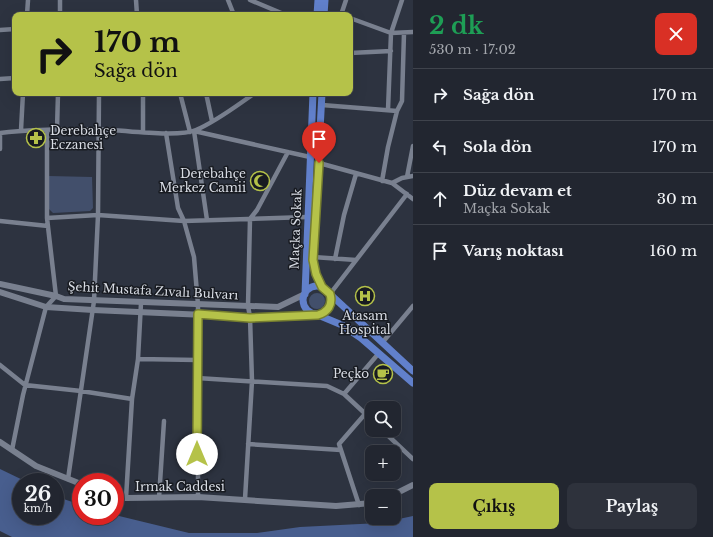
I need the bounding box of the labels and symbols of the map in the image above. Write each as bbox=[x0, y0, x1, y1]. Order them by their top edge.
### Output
pin bbox=[302, 122, 336, 163]
place label: Derebahçe Eczanesi bbox=[50, 123, 116, 152]
pharmacy icon: Derebahçe Eczanesi bbox=[25, 127, 47, 149]
place label: Derebahçe Merkez Camii bbox=[159, 166, 246, 195]
mosque icon: Derebahçe Merkez Camii bbox=[249, 170, 271, 192]
street label: Maçka Sokak bbox=[287, 188, 304, 269]
street label: Şehit Mustafa Zıvalı Bulvarı bbox=[67, 279, 239, 302]
hospital icon: Atasam Hospital bbox=[354, 285, 376, 307]
place label: Atasam Hospital bbox=[339, 308, 391, 337]
cafe icon: Peçko bbox=[372, 363, 394, 385]
place label: Peçko bbox=[333, 366, 369, 381]
position arrow bbox=[176, 433, 218, 475]
speed limit sign: 30 bbox=[72, 473, 124, 525]
street label: Irmak Caddesi bbox=[135, 479, 225, 494]

